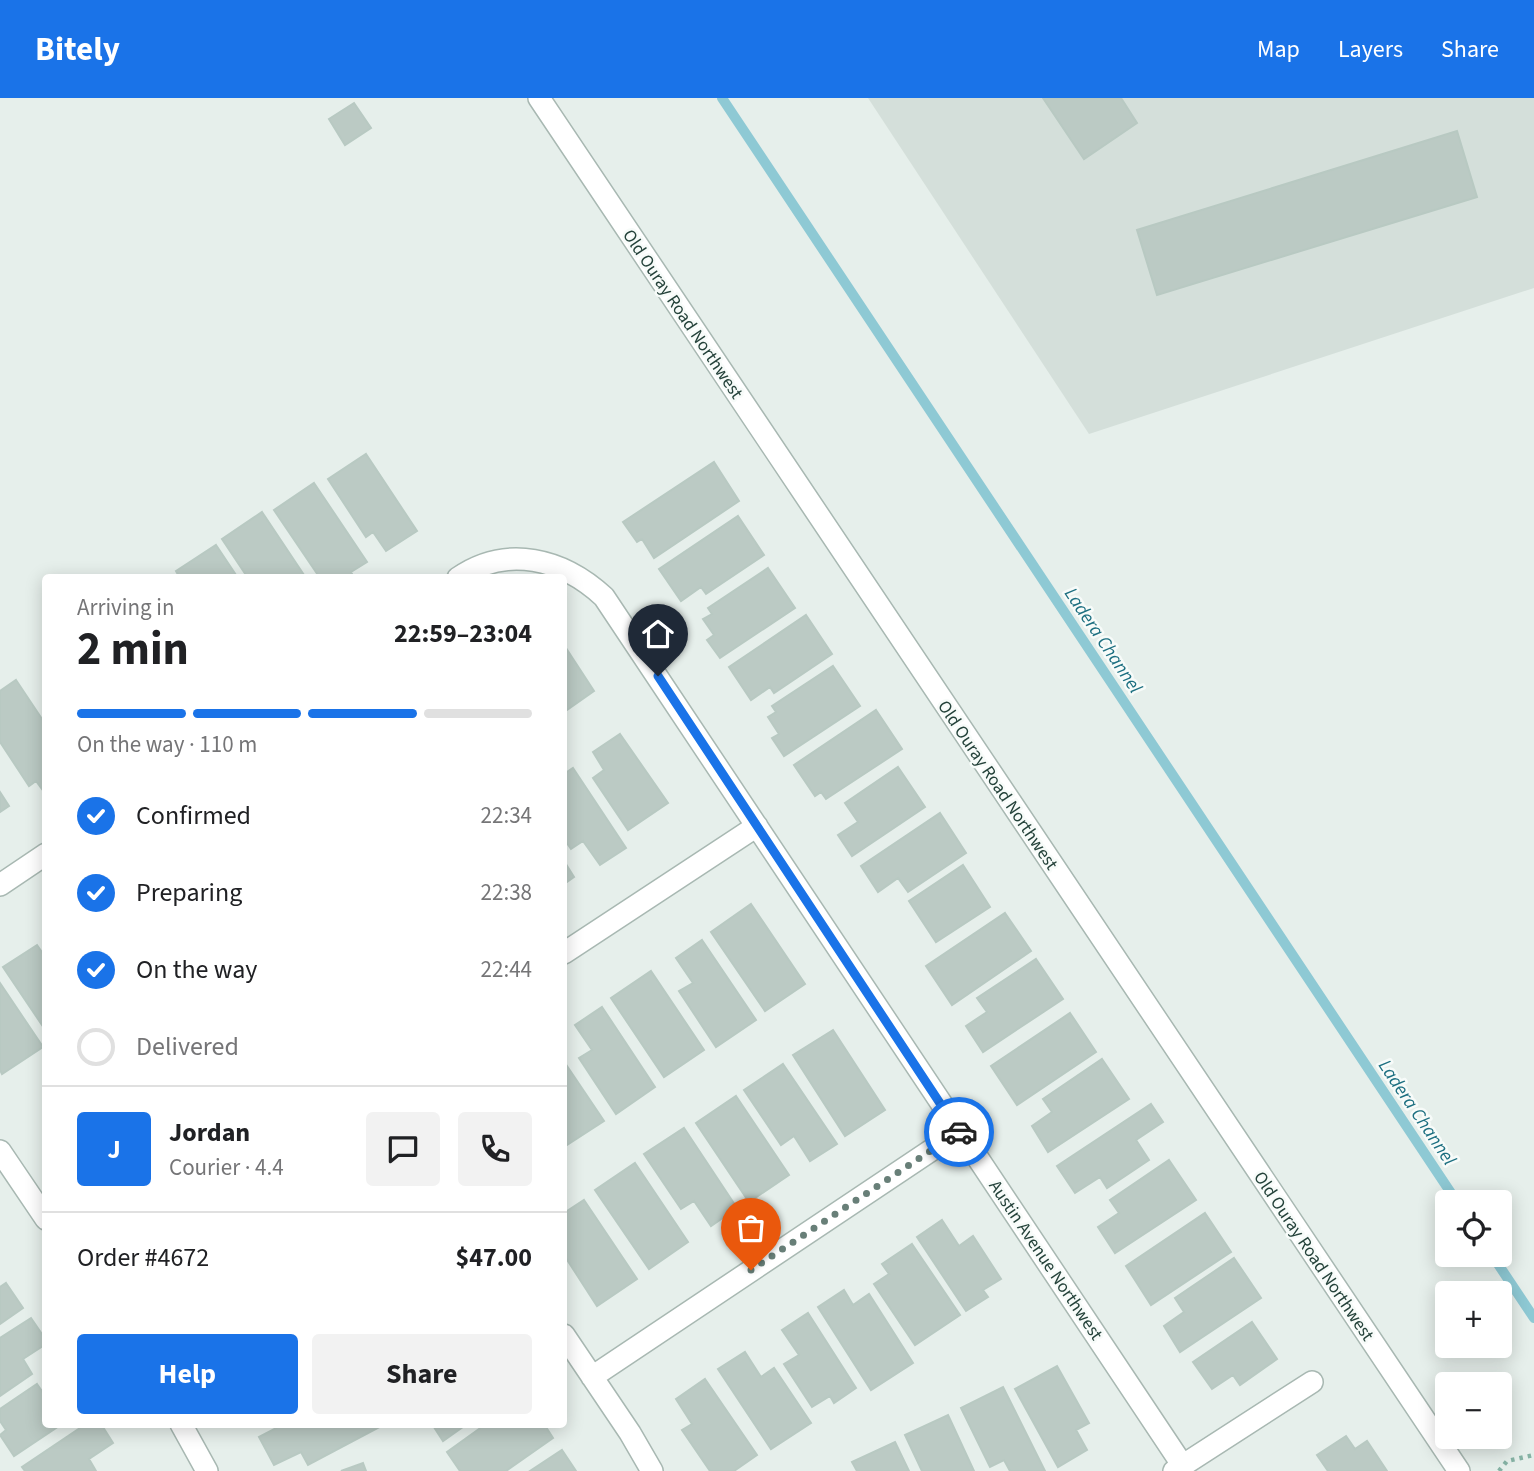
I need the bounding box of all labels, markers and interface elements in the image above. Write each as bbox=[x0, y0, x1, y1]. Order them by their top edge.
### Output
text: Bitely bbox=[35, 26, 120, 73]
text: Map bbox=[1257, 32, 1300, 67]
text: Layers bbox=[1338, 32, 1403, 67]
text: Share bbox=[1441, 32, 1499, 67]
street label: Old Ouray Road Northwest bbox=[616, 225, 749, 404]
water label: Ladera Channel bbox=[1057, 582, 1148, 699]
text: Arriving in bbox=[77, 591, 175, 624]
pin bbox=[628, 604, 688, 676]
text: 22:59–23:04 bbox=[394, 615, 532, 652]
icon: home bbox=[639, 615, 677, 653]
text: 2 min bbox=[77, 617, 189, 682]
street label: Old Ouray Road Northwest bbox=[931, 696, 1064, 875]
text: On the way · 110 m bbox=[77, 728, 257, 761]
icon: check bbox=[77, 797, 115, 835]
text: Confirmed bbox=[136, 797, 251, 834]
text: 22:34 bbox=[481, 799, 532, 832]
icon: check bbox=[77, 874, 115, 912]
text: Preparing bbox=[136, 874, 242, 911]
text: 22:38 bbox=[481, 876, 532, 909]
icon: check bbox=[77, 951, 115, 989]
text: On the way bbox=[136, 951, 257, 988]
text: 22:44 bbox=[481, 953, 532, 986]
text: Delivered bbox=[136, 1028, 239, 1065]
water label: Ladera Channel bbox=[1371, 1054, 1462, 1171]
courier bbox=[924, 1097, 994, 1167]
button: chat bbox=[366, 1112, 440, 1186]
button: phone bbox=[458, 1112, 532, 1186]
icon: car bbox=[940, 1113, 978, 1151]
text: Jordan bbox=[169, 1114, 250, 1151]
text: J bbox=[107, 1131, 121, 1168]
text: Courier · 4.4 bbox=[169, 1151, 284, 1184]
street label: Old Ouray Road Northwest bbox=[1247, 1167, 1380, 1346]
street label: Austin Avenue Northwest bbox=[983, 1175, 1109, 1345]
map controls bbox=[1435, 1190, 1512, 1449]
button: locate bbox=[1435, 1190, 1512, 1267]
pin bbox=[721, 1198, 781, 1270]
icon: bag bbox=[732, 1209, 770, 1247]
text: Order #4672 bbox=[77, 1239, 209, 1276]
text: $47.00 bbox=[456, 1239, 532, 1276]
button: + bbox=[1435, 1281, 1512, 1358]
button: Help bbox=[77, 1334, 298, 1414]
button: Share bbox=[312, 1334, 532, 1414]
button: − bbox=[1435, 1372, 1512, 1449]

